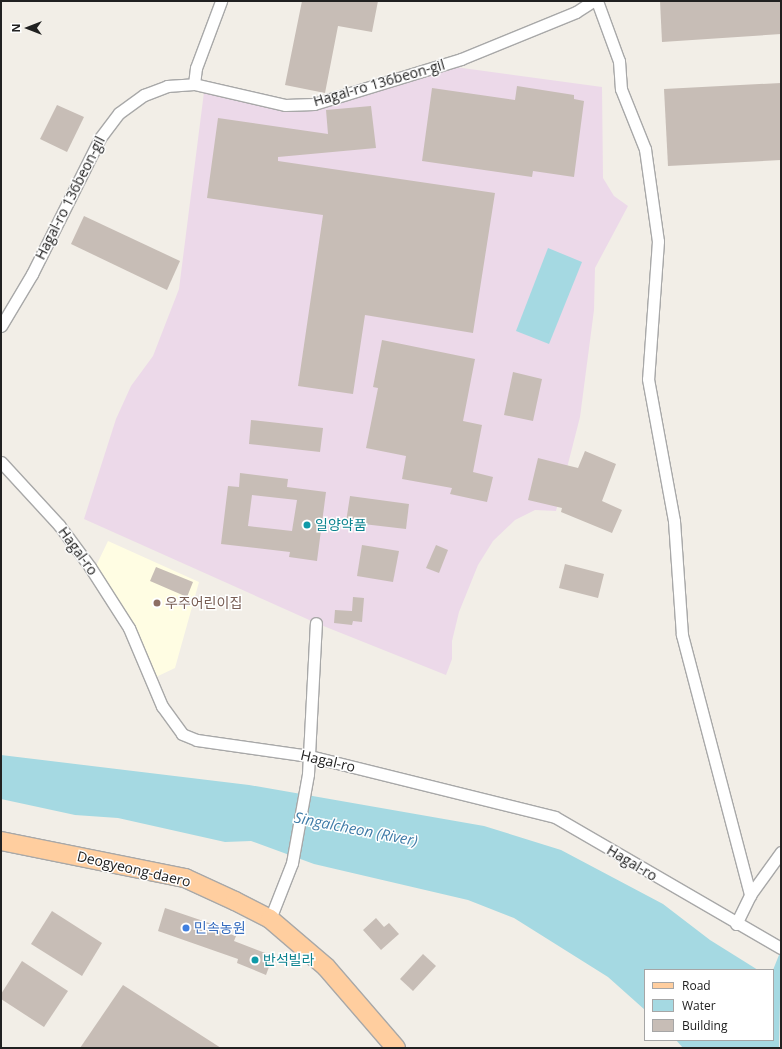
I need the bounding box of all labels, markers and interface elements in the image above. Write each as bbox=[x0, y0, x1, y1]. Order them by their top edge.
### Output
north arrow bbox=[8, 8, 48, 48]
text: N bbox=[8, 24, 23, 32]
street label: Hagal-ro 136beon-gil bbox=[311, 56, 447, 110]
street label: Hagal-ro 136beon-gil bbox=[32, 134, 108, 262]
place label: 일양약품 bbox=[315, 517, 367, 533]
marker: 일양약품 bbox=[302, 520, 312, 530]
street label: Hagal-ro bbox=[55, 524, 101, 578]
place label: 우주어린이집 bbox=[165, 595, 242, 611]
marker: 우주어린이집 bbox=[152, 598, 162, 608]
street label: Hagal-ro bbox=[299, 747, 357, 775]
water label: Singalcheon (River) bbox=[293, 808, 419, 850]
street label: Hagal-ro bbox=[604, 841, 660, 885]
street label: Deogyeong-daero bbox=[75, 848, 193, 890]
place label: 민속농원 bbox=[194, 920, 246, 936]
marker: 민속농원 bbox=[181, 923, 191, 933]
place label: 반석빌라 bbox=[263, 952, 315, 968]
marker: 반석빌라 bbox=[250, 955, 260, 965]
legend bbox=[644, 969, 774, 1041]
text: Road bbox=[682, 977, 711, 994]
text: Water bbox=[682, 997, 716, 1014]
text: Building bbox=[682, 1017, 727, 1034]

